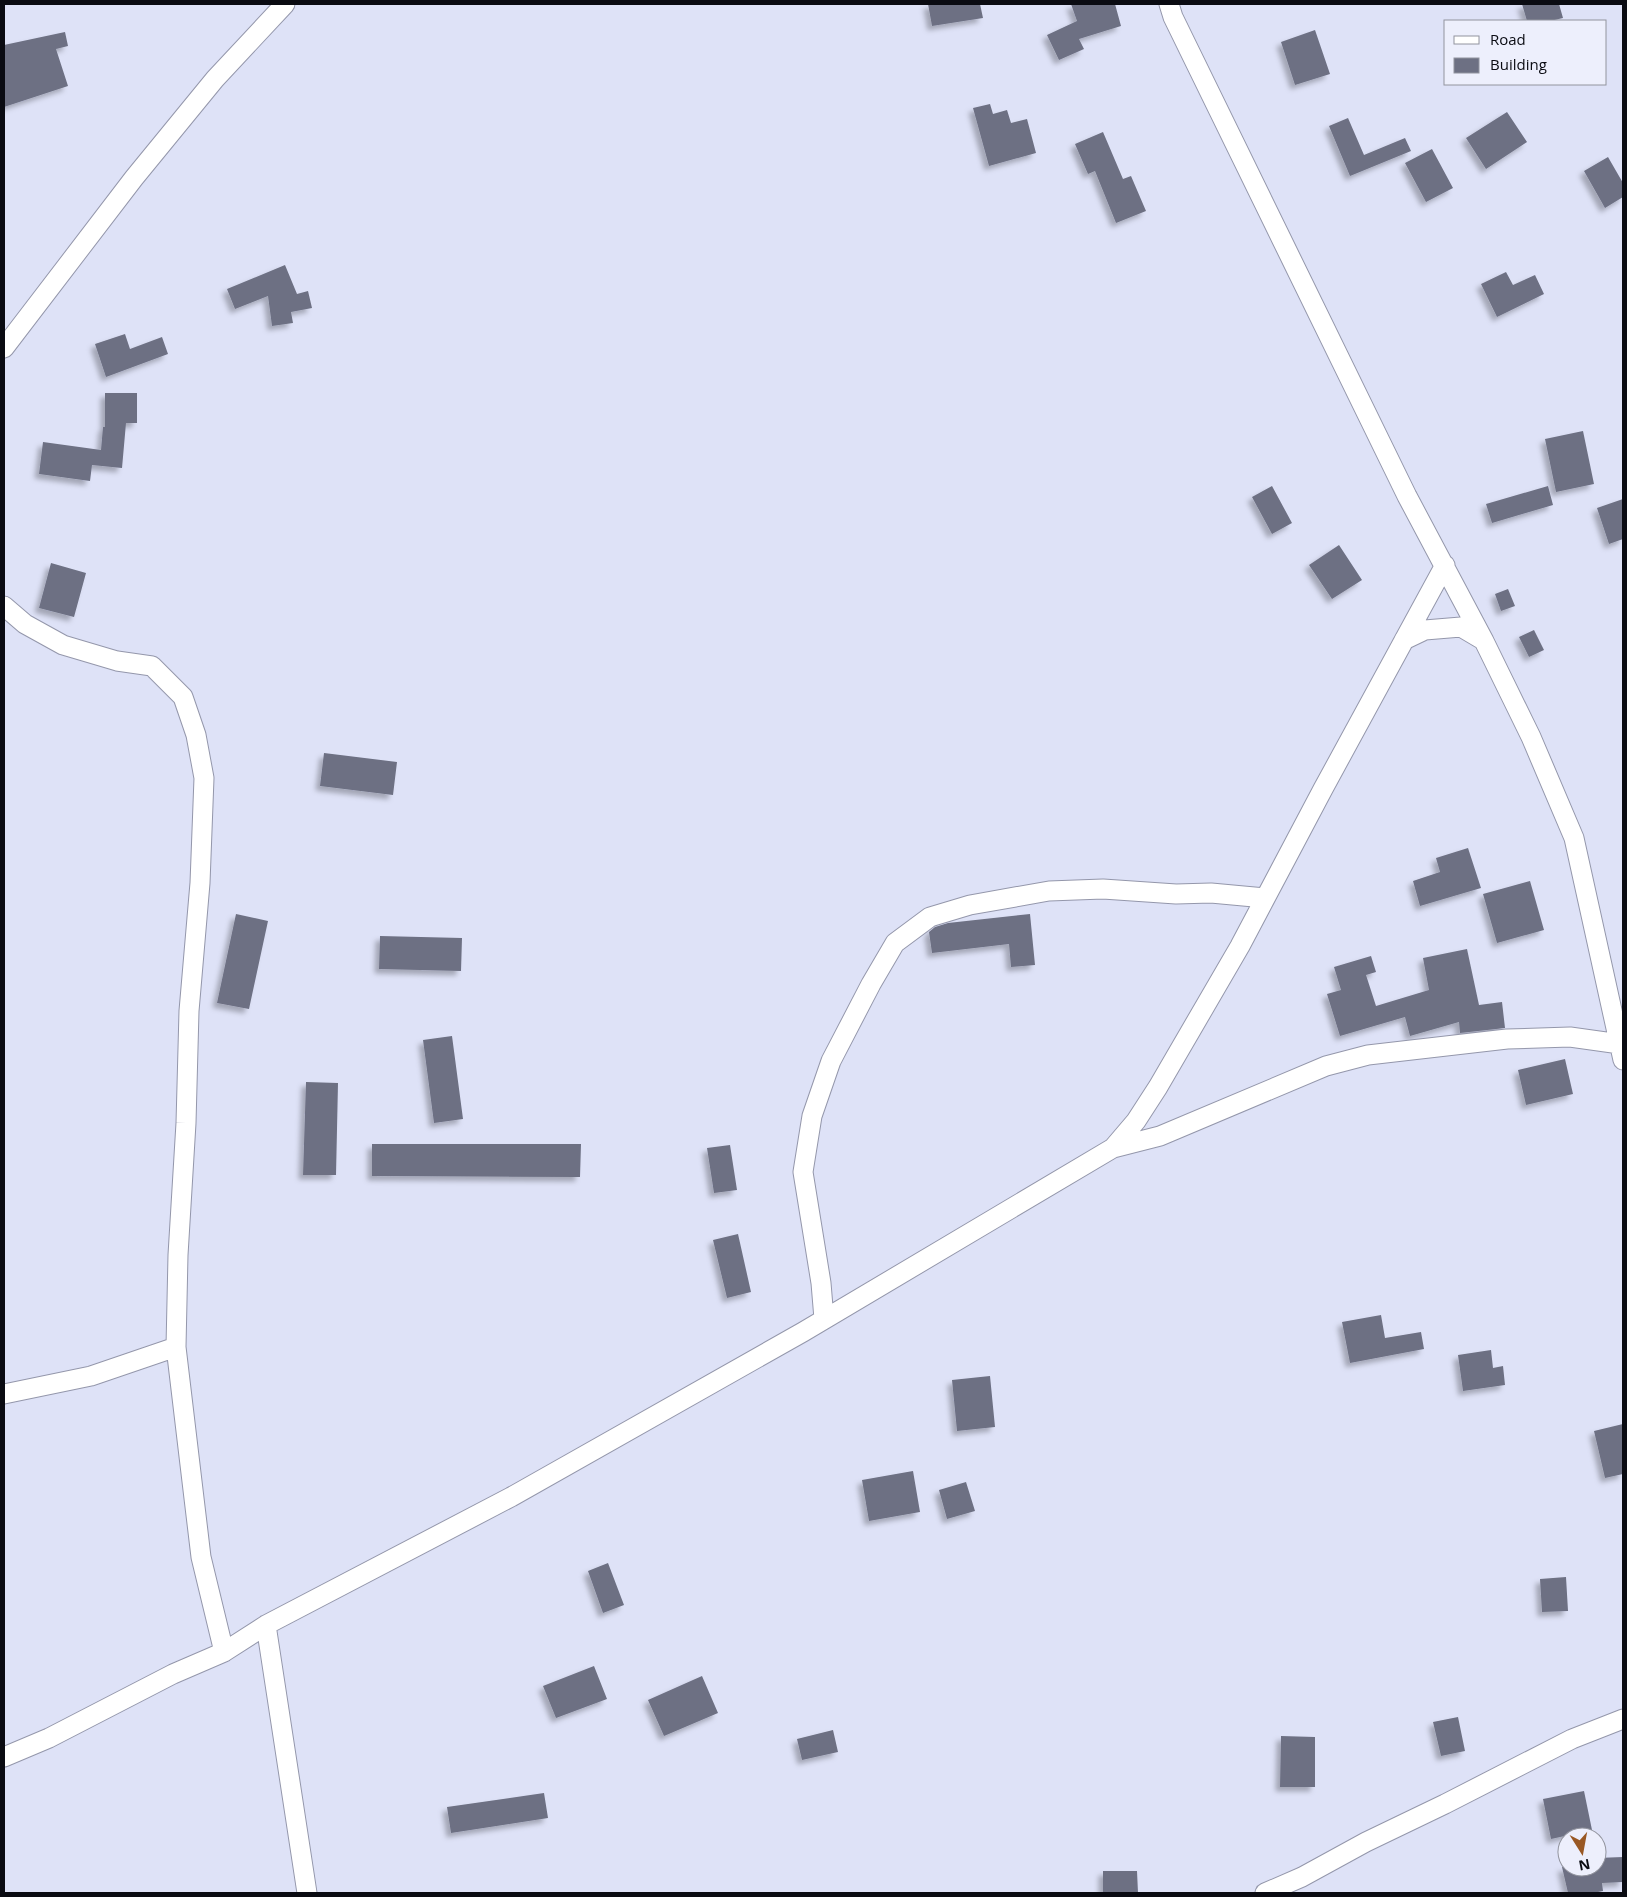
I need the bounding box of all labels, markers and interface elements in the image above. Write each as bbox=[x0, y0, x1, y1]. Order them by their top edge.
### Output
legend bbox=[1444, 20, 1607, 85]
text: Road bbox=[1490, 29, 1526, 49]
text: Building bbox=[1490, 54, 1547, 74]
north arrow bbox=[1557, 1827, 1607, 1877]
text: N bbox=[1577, 1855, 1592, 1876]

